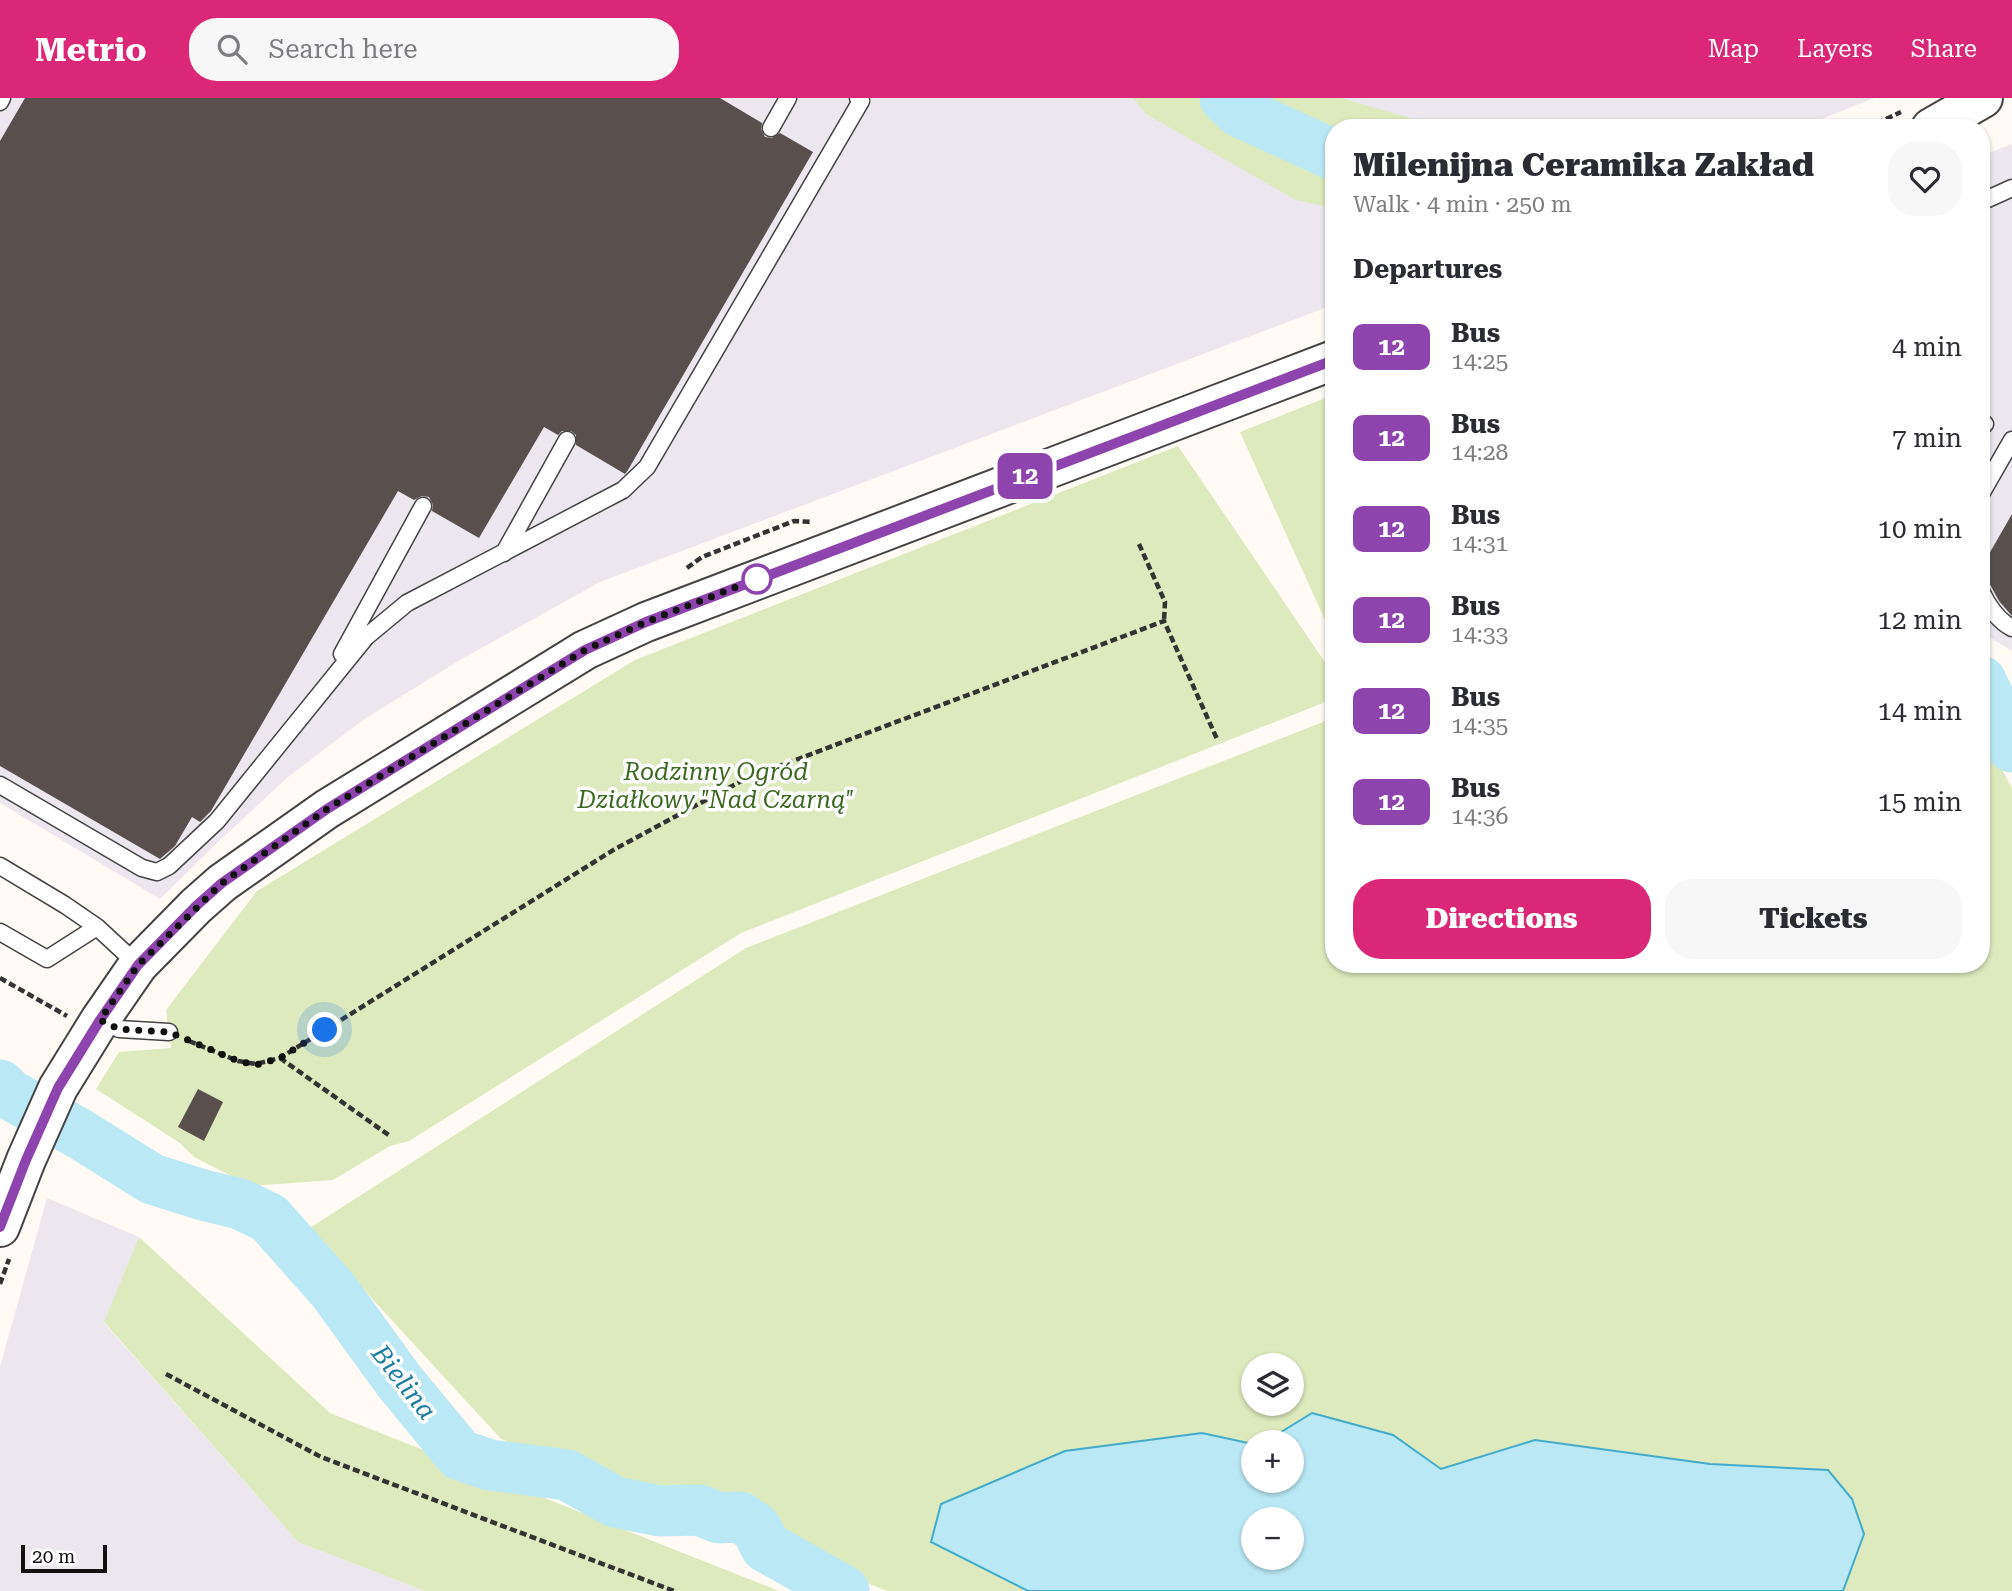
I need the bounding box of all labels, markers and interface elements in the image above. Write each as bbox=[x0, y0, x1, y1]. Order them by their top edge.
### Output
search box bbox=[189, 18, 679, 81]
text: Metrio bbox=[35, 30, 147, 69]
icon: search bbox=[213, 30, 251, 68]
text: Search here bbox=[269, 34, 418, 64]
text: Map bbox=[1708, 35, 1759, 63]
text: Layers bbox=[1797, 35, 1873, 63]
text: Share bbox=[1911, 35, 1977, 63]
button: heart bbox=[1888, 142, 1962, 216]
text: Milenijna Ceramika Zakład bbox=[1353, 145, 1814, 184]
text: Walk · 4 min · 250 m bbox=[1353, 191, 1572, 218]
text: Departures bbox=[1353, 254, 1502, 284]
text: Bus bbox=[1451, 318, 1500, 348]
text: 4 min bbox=[1892, 332, 1962, 362]
text: 12 bbox=[1378, 333, 1405, 361]
text: 14:25 bbox=[1451, 348, 1508, 375]
text: Bus bbox=[1451, 409, 1500, 439]
text: 7 min bbox=[1892, 423, 1962, 453]
text: 12 bbox=[1378, 424, 1405, 452]
text: 14:28 bbox=[1451, 439, 1508, 466]
line badge: 12 bbox=[993, 453, 1056, 499]
text: 12 bbox=[1012, 462, 1038, 490]
text: Bus bbox=[1451, 500, 1500, 530]
text: 10 min bbox=[1878, 514, 1962, 544]
text: 12 bbox=[1378, 515, 1405, 543]
text: 14:31 bbox=[1451, 530, 1508, 557]
unlabelled marker bbox=[742, 564, 772, 594]
text: Bus bbox=[1451, 591, 1500, 621]
text: 12 min bbox=[1878, 605, 1962, 635]
text: 12 bbox=[1378, 606, 1405, 634]
text: 14:33 bbox=[1451, 621, 1508, 648]
text: Bus bbox=[1451, 682, 1500, 712]
text: 14 min bbox=[1878, 696, 1962, 726]
text: 12 bbox=[1378, 697, 1405, 725]
text: 14:35 bbox=[1451, 712, 1508, 739]
park label: Rodzinny Ogród Działkowy "Nad Czarną" bbox=[577, 758, 854, 814]
text: Bus bbox=[1451, 773, 1500, 803]
text: 15 min bbox=[1878, 787, 1962, 817]
text: 12 bbox=[1378, 788, 1405, 816]
text: 14:36 bbox=[1451, 803, 1508, 830]
button: Directions bbox=[1353, 879, 1651, 959]
button: Tickets bbox=[1665, 879, 1962, 959]
your location bbox=[307, 1012, 342, 1047]
water label: Bielina bbox=[365, 1338, 442, 1425]
map controls bbox=[1241, 1353, 1304, 1570]
button: layers bbox=[1241, 1353, 1304, 1416]
button: + bbox=[1241, 1430, 1304, 1493]
button: − bbox=[1241, 1507, 1304, 1570]
scale bar bbox=[21, 1542, 107, 1574]
text: 20 m bbox=[32, 1545, 75, 1568]

